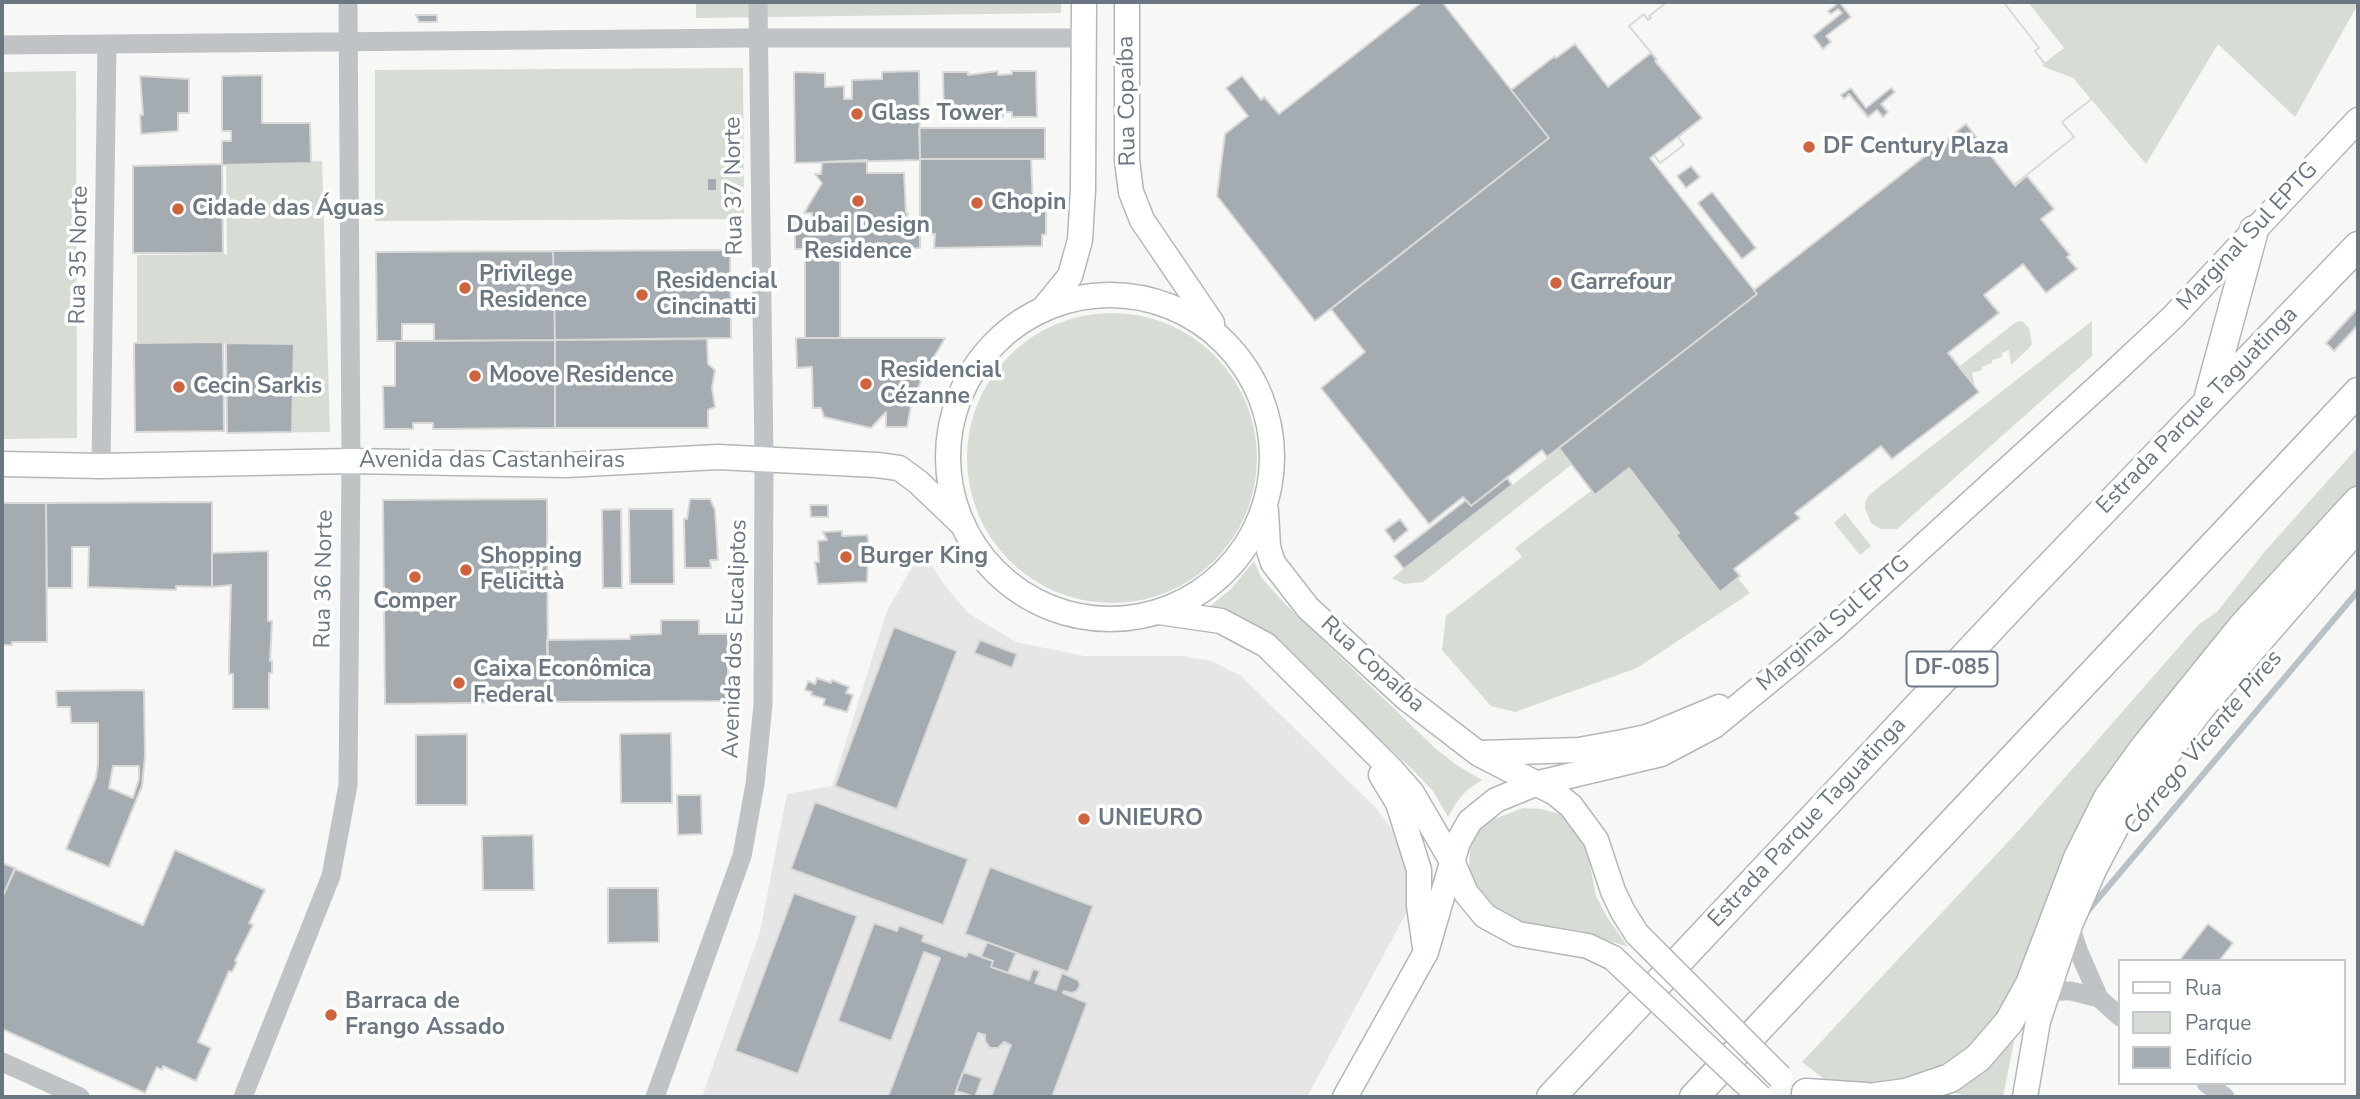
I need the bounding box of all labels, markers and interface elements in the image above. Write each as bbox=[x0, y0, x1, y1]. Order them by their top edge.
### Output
street label: Rua Copaíba bbox=[1113, 35, 1143, 167]
place label: Glass Tower bbox=[871, 100, 1003, 128]
marker: Glass Tower bbox=[849, 106, 865, 122]
street label: Rua 37 Norte bbox=[720, 116, 750, 256]
place label: DF Century Plaza bbox=[1823, 133, 2009, 161]
marker: DF Century Plaza bbox=[1801, 139, 1817, 155]
street label: Marginal Sul EPTG bbox=[2172, 157, 2324, 317]
street label: Rua 35 Norte bbox=[65, 185, 95, 325]
place label: Chopin bbox=[991, 189, 1066, 217]
marker: Dubai Design Residence bbox=[850, 193, 866, 209]
place label: Cidade das Águas bbox=[192, 195, 384, 223]
marker: Chopin bbox=[969, 195, 985, 211]
marker: Cidade das Águas bbox=[170, 201, 186, 217]
place label: Dubai Design Residence bbox=[786, 212, 930, 266]
place label: Privilege Residence bbox=[479, 261, 587, 315]
place label: Residencial Cincinatti bbox=[656, 268, 777, 322]
place label: Carrefour bbox=[1570, 269, 1672, 297]
marker: Carrefour bbox=[1548, 275, 1564, 291]
marker: Privilege Residence bbox=[457, 280, 473, 296]
marker: Residencial Cincinatti bbox=[634, 287, 650, 303]
street label: Estrada Parque Taguatinga bbox=[2092, 302, 2304, 520]
place label: Residencial Cézanne bbox=[880, 357, 1001, 411]
place label: Moove Residence bbox=[489, 362, 674, 390]
marker: Moove Residence bbox=[467, 368, 483, 384]
place label: Cecin Sarkis bbox=[193, 373, 322, 401]
marker: Residencial Cézanne bbox=[858, 376, 874, 392]
marker: Cecin Sarkis bbox=[171, 379, 187, 395]
street label: Avenida das Castanheiras bbox=[359, 447, 625, 475]
street label: Rua 36 Norte bbox=[310, 509, 340, 649]
street label: Avenida dos Eucaliptos bbox=[718, 519, 754, 759]
place label: Shopping Felicittà bbox=[480, 543, 582, 597]
place label: Burger King bbox=[860, 543, 988, 571]
marker: Burger King bbox=[838, 549, 854, 565]
street label: Marginal Sul EPTG bbox=[1752, 550, 1916, 698]
marker: Shopping Felicittà bbox=[458, 562, 474, 578]
marker: Comper bbox=[407, 569, 423, 585]
place label: Comper bbox=[373, 588, 457, 616]
street label: Rua Copaíba bbox=[1314, 611, 1430, 719]
water label: Córrego Vicente Pires bbox=[2118, 645, 2290, 841]
road number: DF-085 bbox=[1906, 652, 1997, 686]
place label: Caixa Econômica Federal bbox=[473, 656, 652, 710]
marker: Caixa Econômica Federal bbox=[451, 675, 467, 691]
street label: Estrada Parque Taguatinga bbox=[1703, 712, 1913, 934]
place label: UNIEURO bbox=[1098, 805, 1203, 833]
marker: UNIEURO bbox=[1076, 811, 1092, 827]
legend bbox=[2118, 959, 2346, 1085]
text: Rua bbox=[2185, 974, 2222, 1002]
place label: Barraca de Frango Assado bbox=[345, 988, 505, 1042]
marker: Barraca de Frango Assado bbox=[323, 1007, 339, 1023]
text: Parque bbox=[2185, 1009, 2252, 1037]
text: Edifício bbox=[2185, 1044, 2252, 1072]

